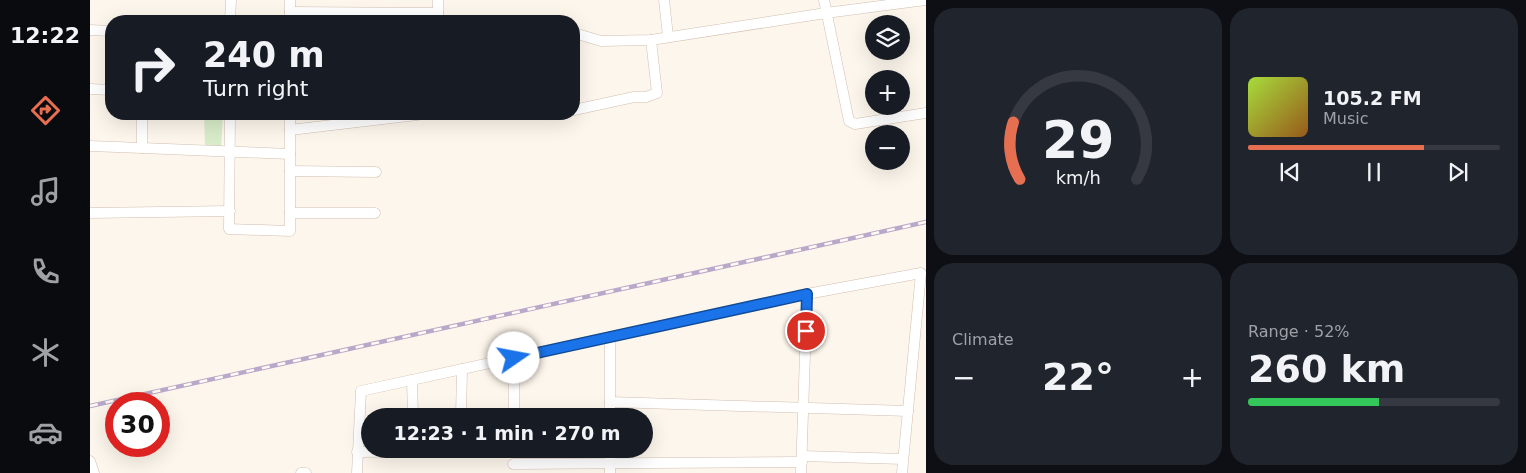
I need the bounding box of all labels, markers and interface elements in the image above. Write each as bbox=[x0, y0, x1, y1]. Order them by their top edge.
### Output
map controls bbox=[865, 15, 910, 170]
button: layers bbox=[865, 15, 910, 60]
text: 12:22 bbox=[10, 23, 80, 48]
icon: right bbox=[120, 35, 185, 100]
text: 240 m bbox=[203, 35, 325, 75]
button: + bbox=[865, 70, 910, 115]
text: Turn right bbox=[203, 76, 308, 101]
text: 105.2 FM bbox=[1323, 87, 1422, 109]
icon: directions bbox=[28, 93, 63, 128]
text: Music bbox=[1323, 109, 1369, 128]
text: 29 bbox=[1042, 110, 1114, 170]
button: − bbox=[865, 125, 910, 170]
icon: previous bbox=[1276, 158, 1304, 186]
icon: pause bbox=[1360, 158, 1388, 186]
icon: next bbox=[1444, 158, 1472, 186]
text: km/h bbox=[1055, 167, 1101, 188]
icon: music bbox=[28, 174, 63, 209]
icon: phone bbox=[28, 254, 63, 289]
pin bbox=[785, 310, 827, 352]
icon: arrive bbox=[792, 317, 820, 345]
text: Range · 52% bbox=[1248, 322, 1350, 341]
text: Climate bbox=[952, 330, 1014, 349]
position arrow bbox=[487, 331, 539, 383]
icon: climate bbox=[28, 335, 63, 370]
text: 260 km bbox=[1248, 347, 1405, 391]
text: 22° bbox=[1042, 355, 1114, 399]
text: − bbox=[952, 361, 975, 394]
text: + bbox=[1181, 361, 1204, 394]
speed limit sign: 30 bbox=[105, 392, 170, 457]
icon: car bbox=[28, 415, 63, 450]
text: 12:23 · 1 min · 270 m bbox=[393, 422, 621, 444]

